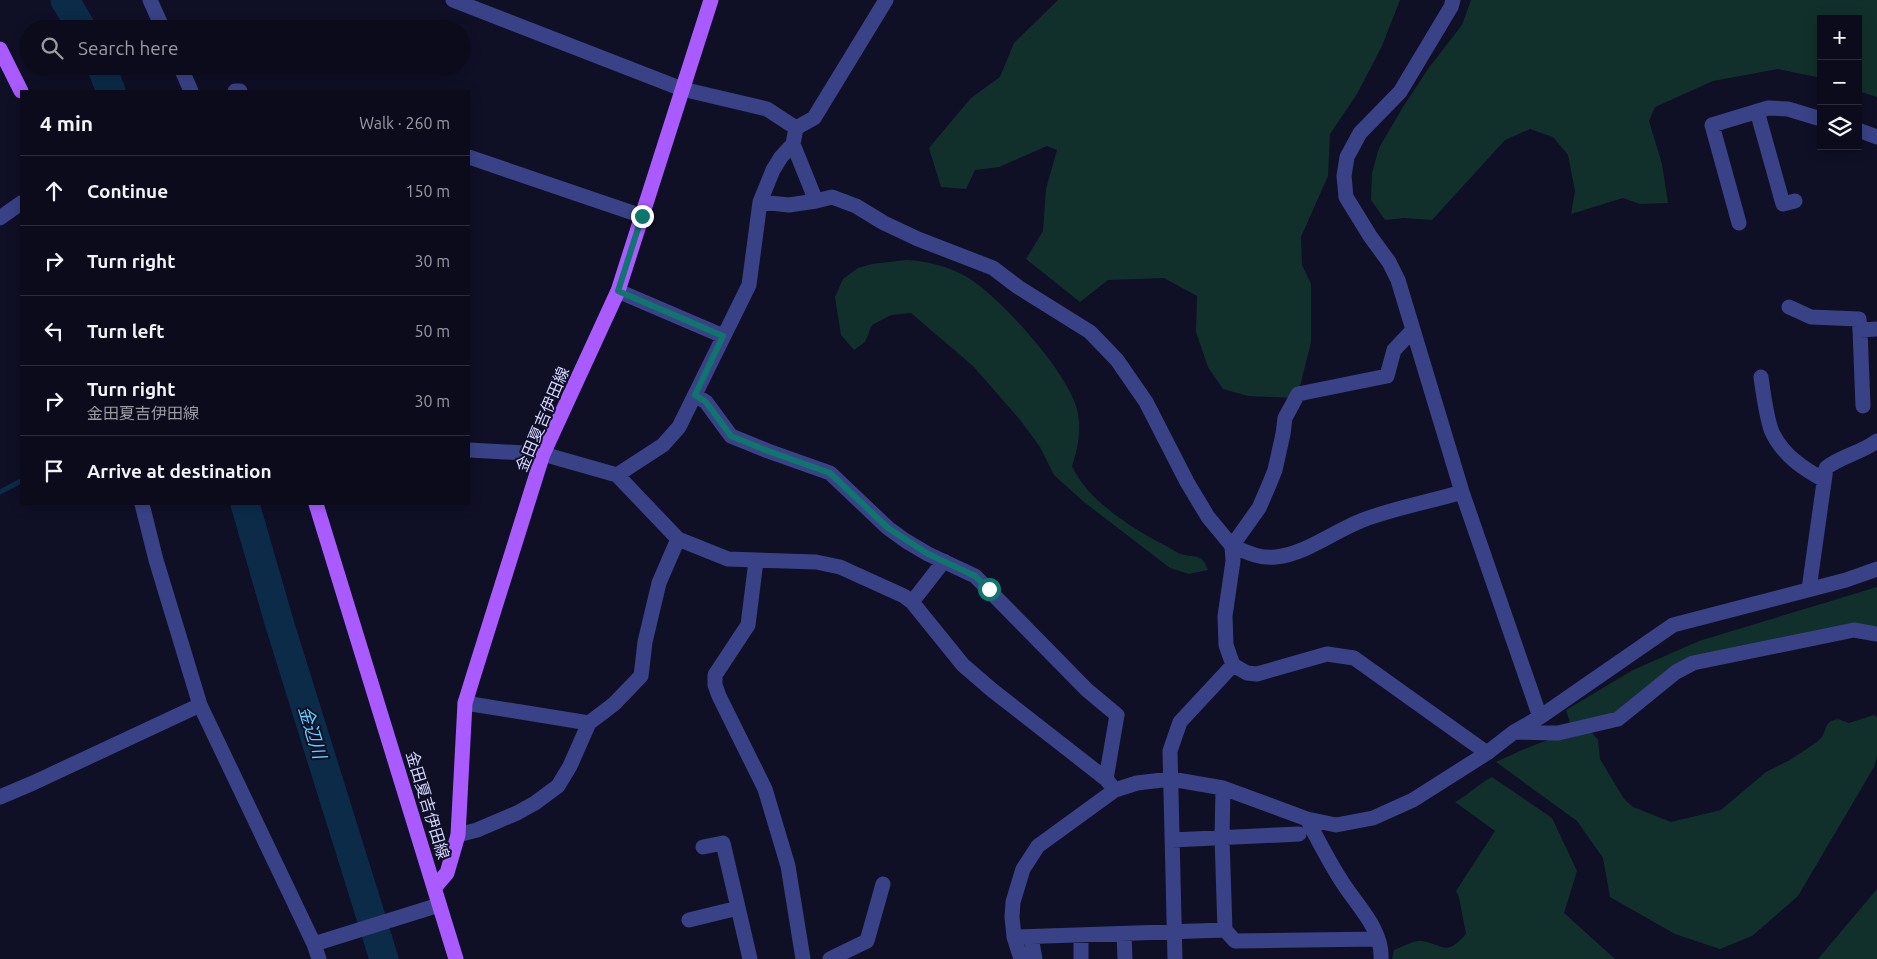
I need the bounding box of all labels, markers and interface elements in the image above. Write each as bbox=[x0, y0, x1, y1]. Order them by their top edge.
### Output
map controls bbox=[1817, 15, 1862, 150]
button: + bbox=[1817, 15, 1862, 60]
search box bbox=[20, 20, 470, 75]
icon: search bbox=[38, 34, 66, 62]
text: Search here bbox=[78, 37, 178, 59]
button: − bbox=[1817, 60, 1862, 105]
button: layers bbox=[1817, 105, 1862, 150]
text: 4 min bbox=[40, 111, 93, 135]
text: Walk · 260 m bbox=[359, 114, 450, 132]
icon: ahead bbox=[40, 177, 68, 205]
text: Continue bbox=[87, 180, 168, 202]
text: 150 m bbox=[405, 182, 450, 200]
route end bbox=[631, 205, 654, 228]
icon: right bbox=[40, 247, 68, 275]
text: Turn right bbox=[87, 250, 175, 272]
text: 30 m bbox=[414, 252, 450, 270]
icon: left bbox=[40, 317, 68, 345]
text: Turn left bbox=[87, 320, 165, 342]
text: 50 m bbox=[414, 322, 450, 340]
street label: 金田夏吉伊田線 bbox=[512, 364, 572, 474]
text: Turn right bbox=[87, 378, 175, 400]
icon: right bbox=[40, 387, 68, 415]
text: 30 m bbox=[414, 392, 450, 410]
text: 金田夏吉伊田線 bbox=[87, 404, 199, 422]
icon: arrive bbox=[40, 457, 68, 485]
text: Arrive at destination bbox=[87, 460, 272, 482]
route start bbox=[978, 578, 1001, 601]
water label: 金辺川 bbox=[296, 703, 331, 763]
street label: 金田夏吉伊田線 bbox=[403, 749, 453, 861]

